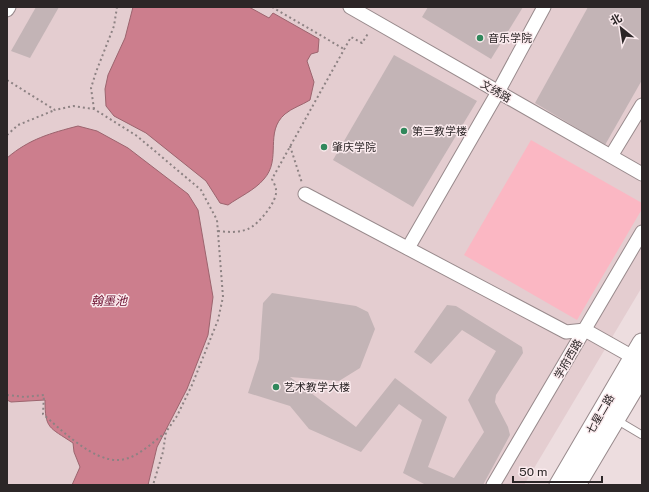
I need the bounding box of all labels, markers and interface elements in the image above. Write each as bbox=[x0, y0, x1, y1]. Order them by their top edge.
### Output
north arrow bbox=[601, 8, 641, 48]
text: 北 bbox=[608, 11, 624, 27]
place label: 音乐学院 bbox=[488, 32, 532, 44]
marker: 音乐学院 bbox=[475, 33, 485, 43]
street label: 文绣路 bbox=[479, 78, 513, 104]
place label: 第三教学楼 bbox=[412, 125, 467, 137]
marker: 第三教学楼 bbox=[399, 126, 409, 136]
place label: 肇庆学院 bbox=[332, 141, 376, 153]
marker: 肇庆学院 bbox=[319, 142, 329, 152]
water label: 翰墨池 bbox=[91, 294, 128, 308]
street label: 学府西路 bbox=[552, 337, 584, 381]
place label: 艺术教学大楼 bbox=[284, 381, 350, 393]
marker: 艺术教学大楼 bbox=[271, 382, 281, 392]
street label: 七星二路 bbox=[584, 392, 616, 436]
scale bar bbox=[513, 458, 602, 484]
text: 50 m bbox=[519, 465, 547, 479]

